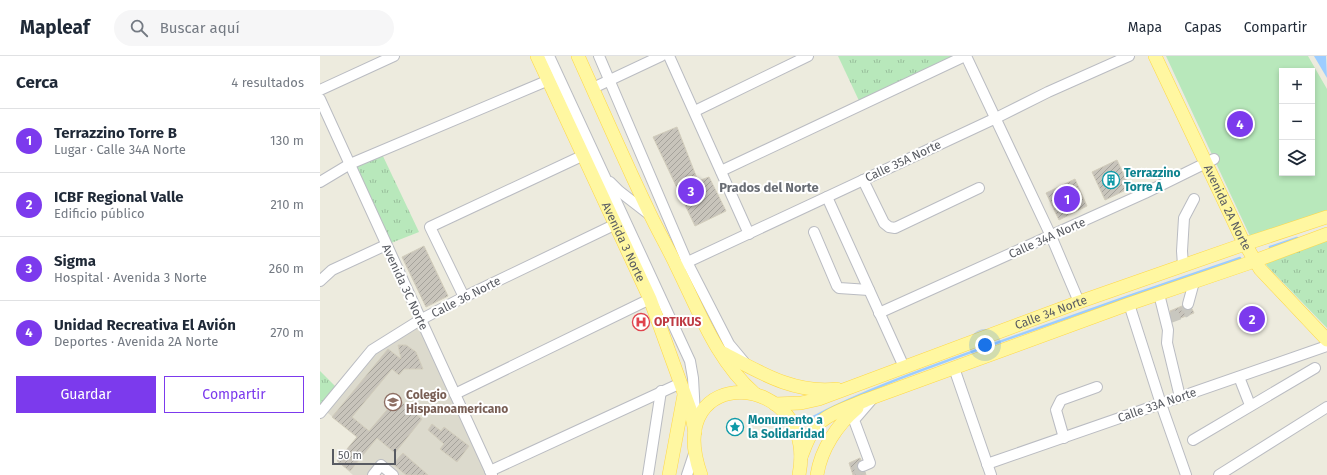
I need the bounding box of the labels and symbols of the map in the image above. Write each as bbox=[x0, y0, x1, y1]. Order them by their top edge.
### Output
pin: 4 bbox=[1227, 109, 1253, 139]
street label: Calle 35A Norte bbox=[863, 137, 943, 185]
street label: Avenida 2A Norte bbox=[1201, 163, 1254, 253]
place label: Terrazzino Torre A bbox=[1124, 166, 1181, 194]
building icon: Terrazzino Torre A bbox=[1101, 170, 1121, 190]
pin: 3 bbox=[678, 176, 704, 206]
district label: Prados del Norte bbox=[719, 180, 819, 195]
pin: 1 bbox=[1054, 184, 1080, 214]
street label: Avenida 3 Norte bbox=[599, 200, 648, 284]
street label: Calle 34A Norte bbox=[1006, 215, 1088, 261]
street label: Avenida 3C Norte bbox=[379, 242, 431, 332]
street label: Calle 36 Norte bbox=[429, 274, 503, 320]
street label: Calle 34 Norte bbox=[1013, 293, 1089, 332]
pin: 2 bbox=[1239, 304, 1265, 334]
hospital icon: OPTIKUS bbox=[631, 312, 651, 332]
place label: OPTIKUS bbox=[654, 315, 701, 329]
your location bbox=[975, 335, 995, 355]
street label: Calle 33A Norte bbox=[1116, 385, 1198, 425]
place label: Colegio Hispanoamericano bbox=[406, 388, 508, 416]
school or university icon: Colegio Hispanoamericano bbox=[383, 392, 403, 412]
place label: Monumento a la Solidaridad bbox=[748, 413, 825, 441]
place icon: Monumento a la Solidaridad bbox=[725, 417, 745, 437]
scale bar bbox=[332, 447, 396, 466]

